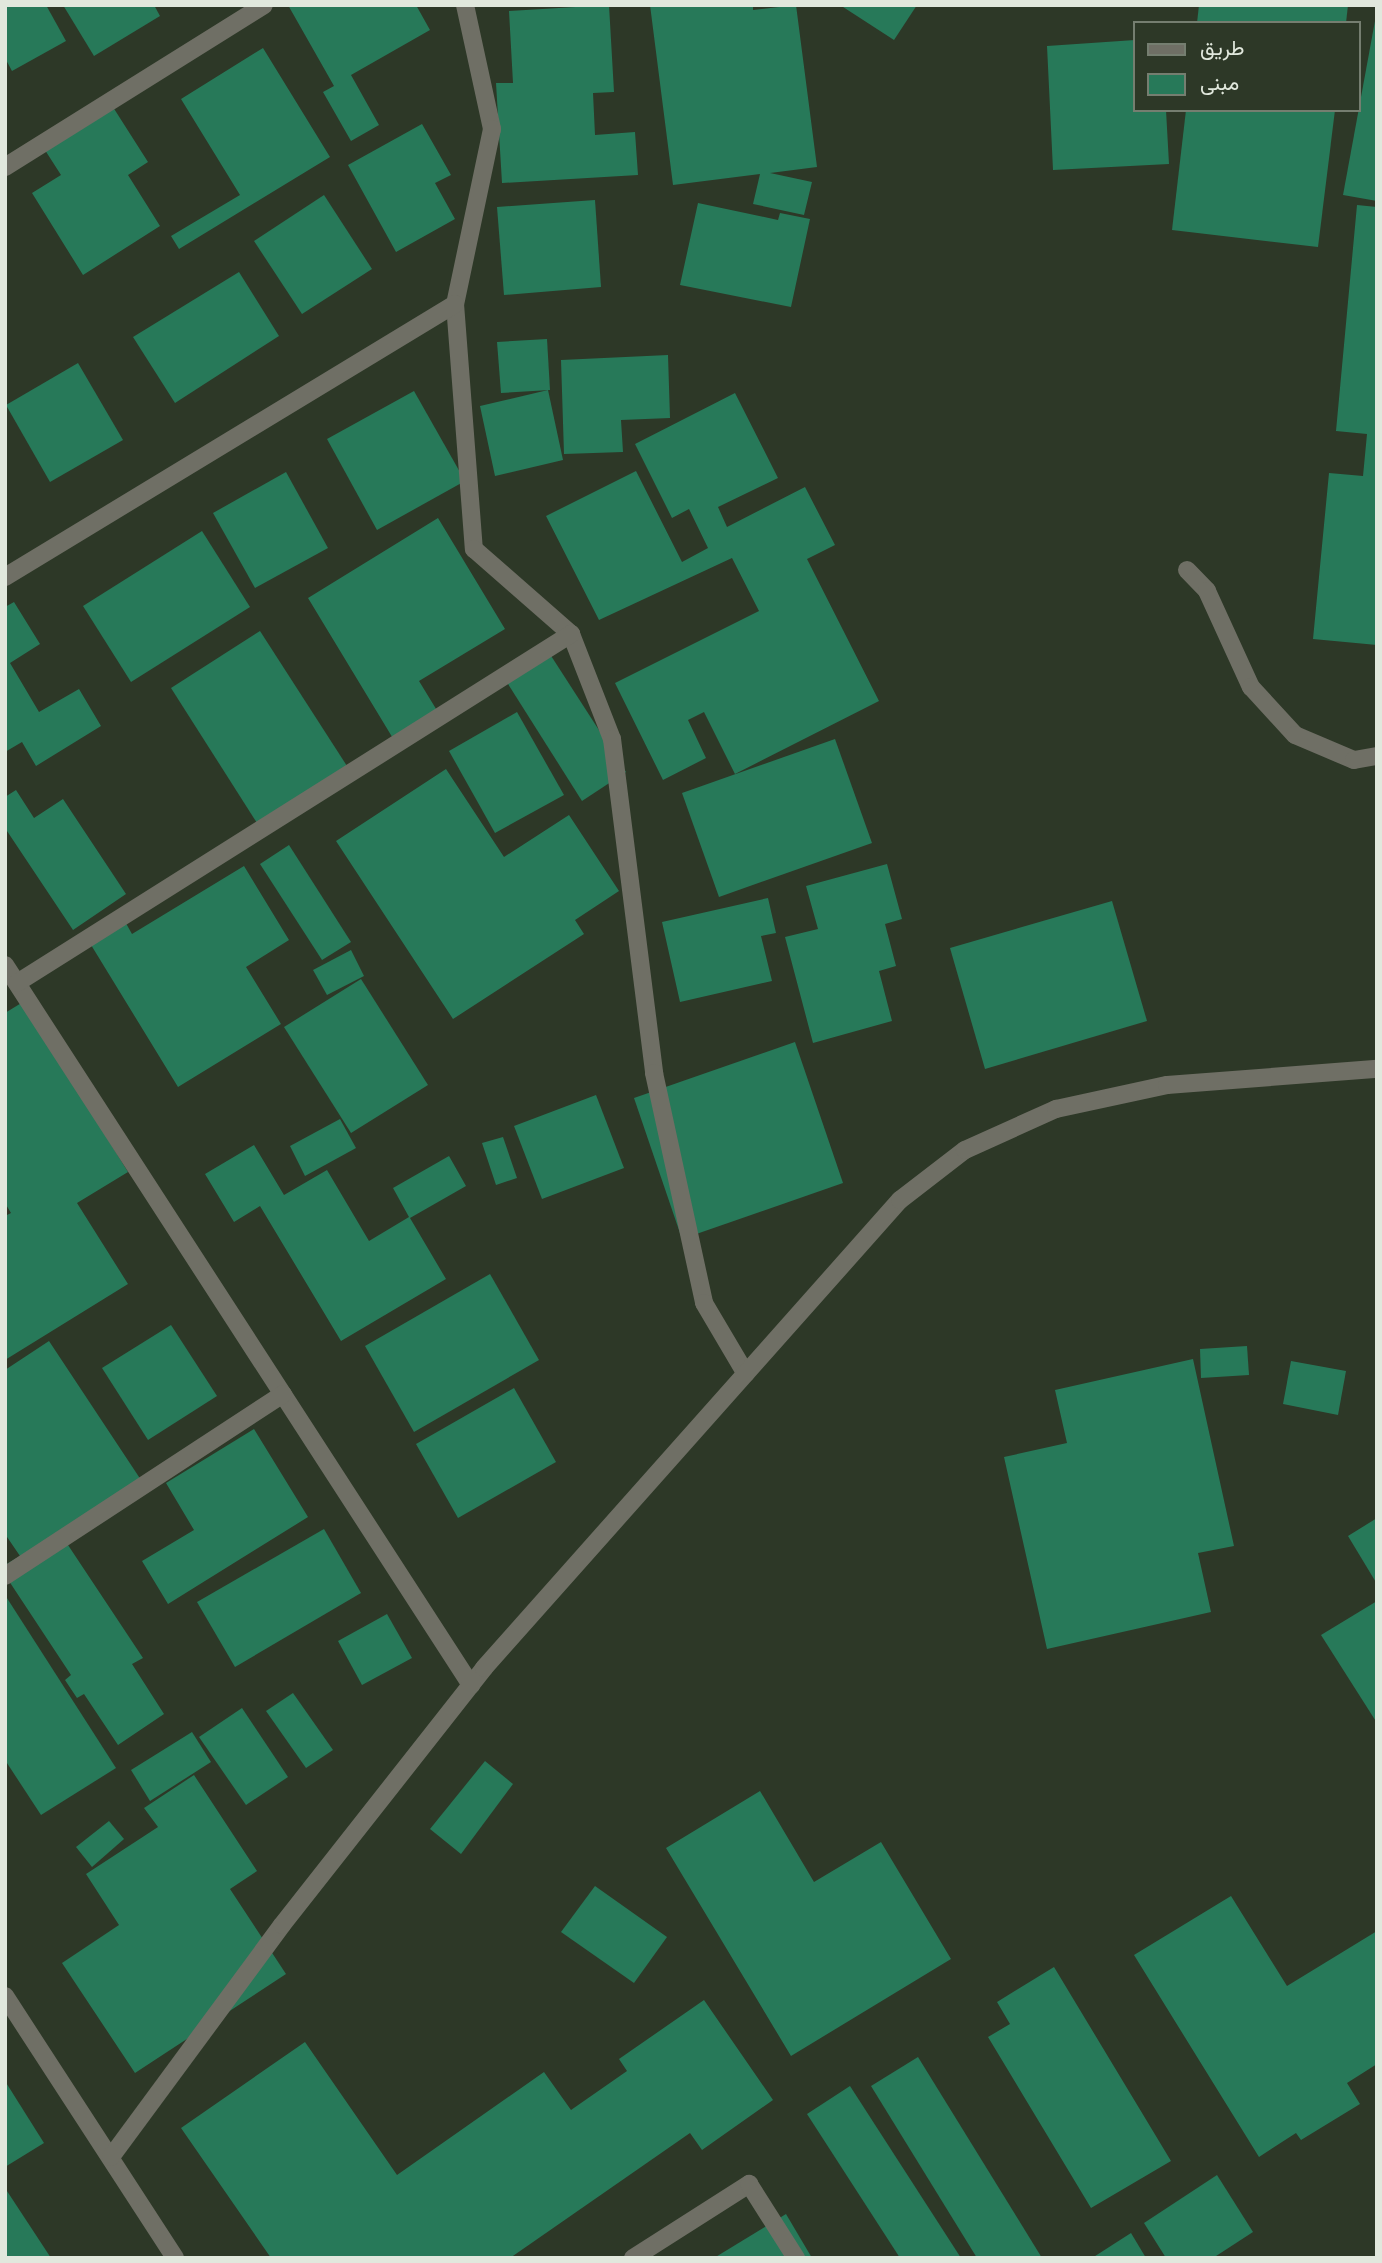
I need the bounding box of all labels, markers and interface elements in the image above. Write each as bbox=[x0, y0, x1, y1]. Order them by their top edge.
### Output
legend bbox=[1134, 21, 1361, 112]
text: طريق bbox=[1200, 33, 1245, 61]
text: مبنى bbox=[1200, 68, 1239, 96]

